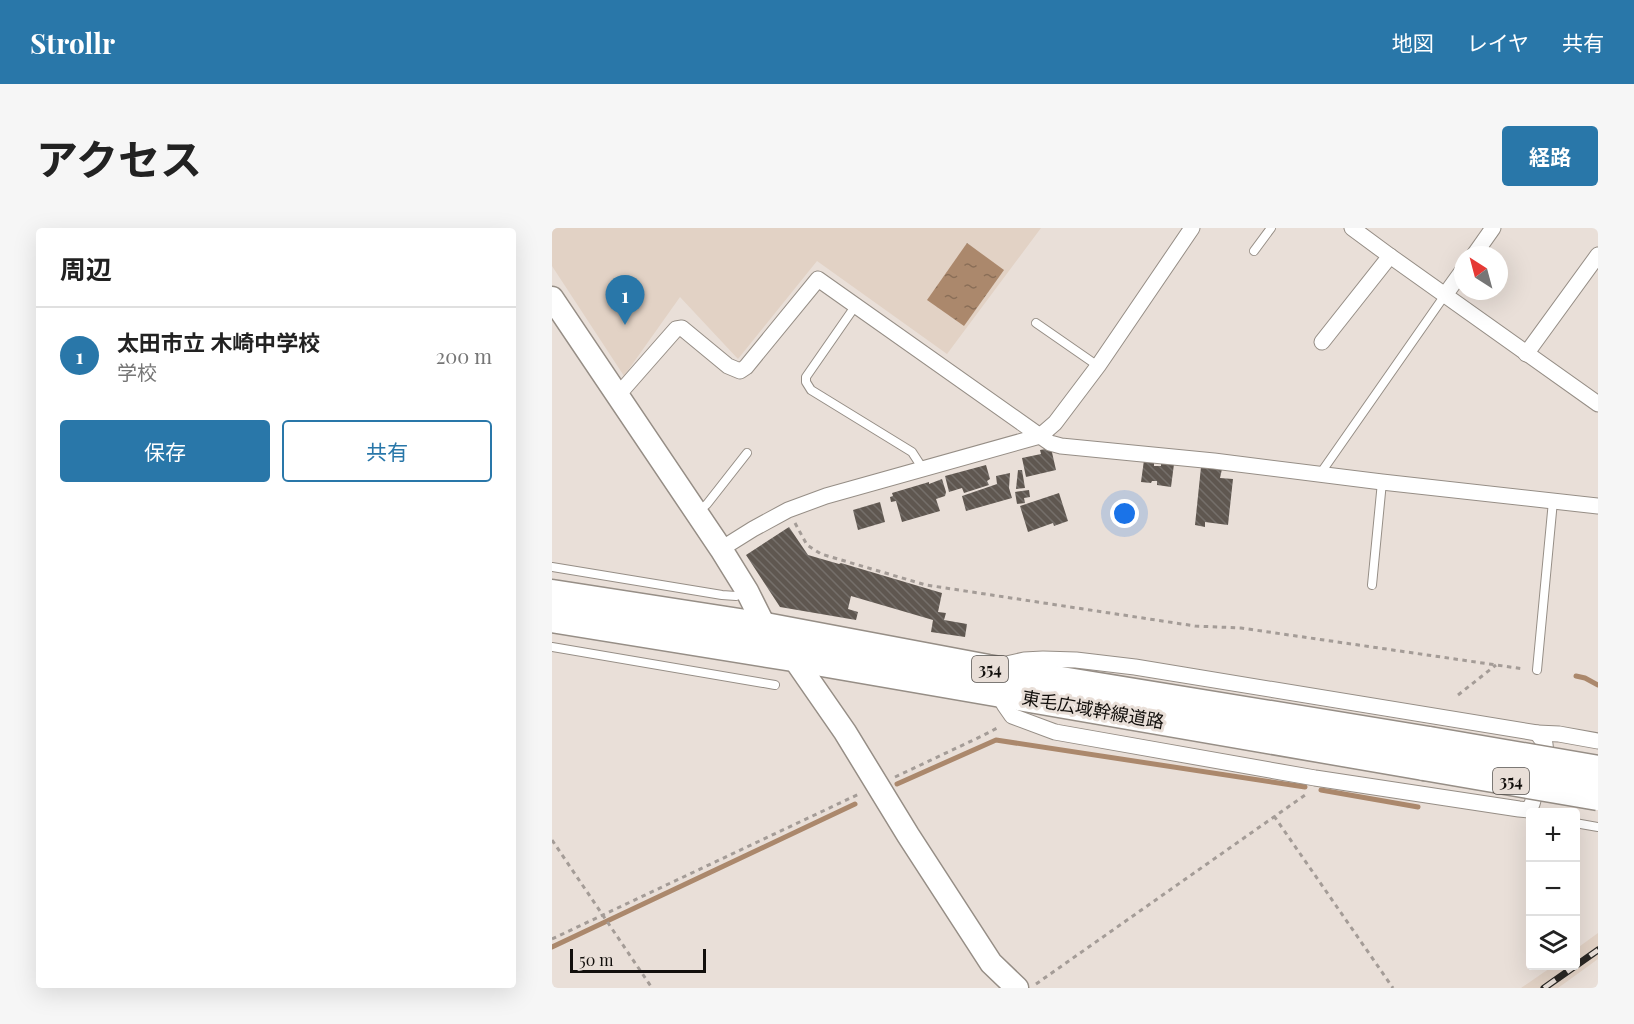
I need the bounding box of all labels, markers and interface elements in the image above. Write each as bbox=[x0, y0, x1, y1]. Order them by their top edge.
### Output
text: Strollr bbox=[30, 24, 115, 61]
text: 地図 bbox=[1392, 28, 1434, 56]
text: レイヤ bbox=[1467, 28, 1529, 56]
text: 共有 bbox=[1562, 28, 1604, 56]
button: 経路 bbox=[1502, 126, 1598, 186]
text: アクセス bbox=[36, 130, 202, 186]
north arrow bbox=[1454, 246, 1508, 300]
text: 周辺 bbox=[60, 251, 112, 286]
pin: 1 bbox=[606, 276, 644, 325]
text: 太田市立 木崎中学校 bbox=[117, 327, 320, 357]
text: 1 bbox=[76, 342, 83, 369]
text: 200 m bbox=[436, 342, 492, 369]
text: 学校 bbox=[117, 358, 157, 385]
button: 保存 bbox=[60, 420, 270, 482]
button: 共有 bbox=[282, 420, 492, 482]
your location bbox=[1110, 499, 1139, 528]
road number: 354 bbox=[972, 656, 1008, 682]
street label: 東毛広域幹線道路 bbox=[1020, 685, 1166, 733]
road number: 354 bbox=[1493, 768, 1529, 794]
map controls bbox=[1526, 808, 1580, 970]
button: + bbox=[1526, 808, 1580, 862]
button: − bbox=[1526, 862, 1580, 916]
button: layers bbox=[1526, 916, 1580, 970]
scale bar bbox=[570, 946, 706, 974]
text: 50 m bbox=[579, 949, 613, 970]

